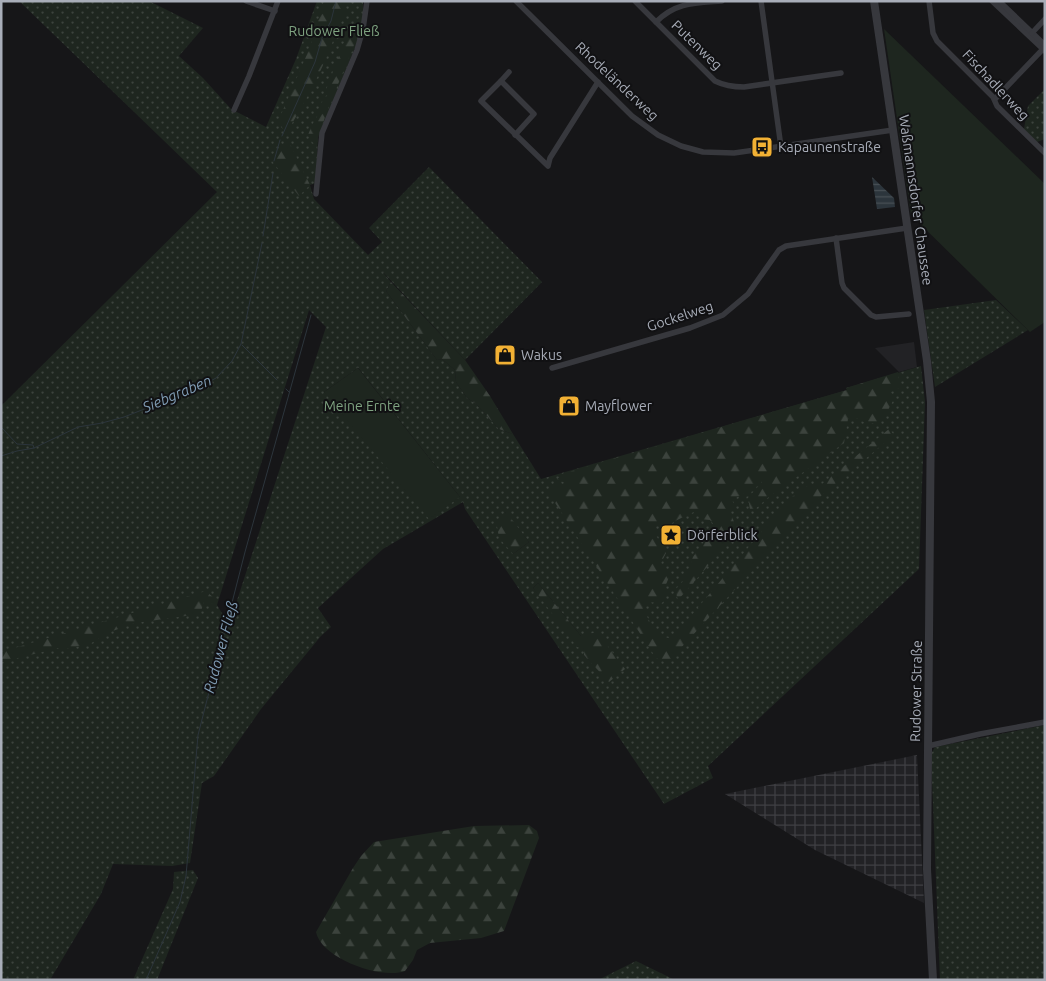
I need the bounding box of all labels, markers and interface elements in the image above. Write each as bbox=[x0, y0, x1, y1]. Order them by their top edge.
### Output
street label: Putenweg bbox=[668, 17, 726, 73]
park label: Rudower Fließ bbox=[289, 23, 379, 39]
street label: Rhodeländerweg bbox=[572, 38, 662, 124]
street label: Fischadlerweg bbox=[959, 47, 1033, 123]
street label: Waßmannsdorfer Chaussee bbox=[896, 114, 936, 286]
bus stop icon: Kapaunenstraße bbox=[750, 135, 774, 159]
place label: Kapaunenstraße bbox=[778, 139, 881, 155]
street label: Gockelweg bbox=[645, 298, 715, 334]
shop icon: Wakus bbox=[493, 343, 517, 367]
place label: Wakus bbox=[521, 347, 562, 363]
water label: Siebgraben bbox=[139, 371, 214, 416]
shop icon: Mayflower bbox=[557, 394, 581, 418]
park label: Meine Ernte bbox=[324, 398, 400, 414]
place label: Mayflower bbox=[585, 398, 653, 414]
place icon: Dörferblick bbox=[659, 523, 683, 547]
place label: Dörferblick bbox=[687, 527, 758, 543]
water label: Rudower Fließ bbox=[200, 599, 241, 695]
street label: Rudower Straße bbox=[907, 640, 925, 742]

